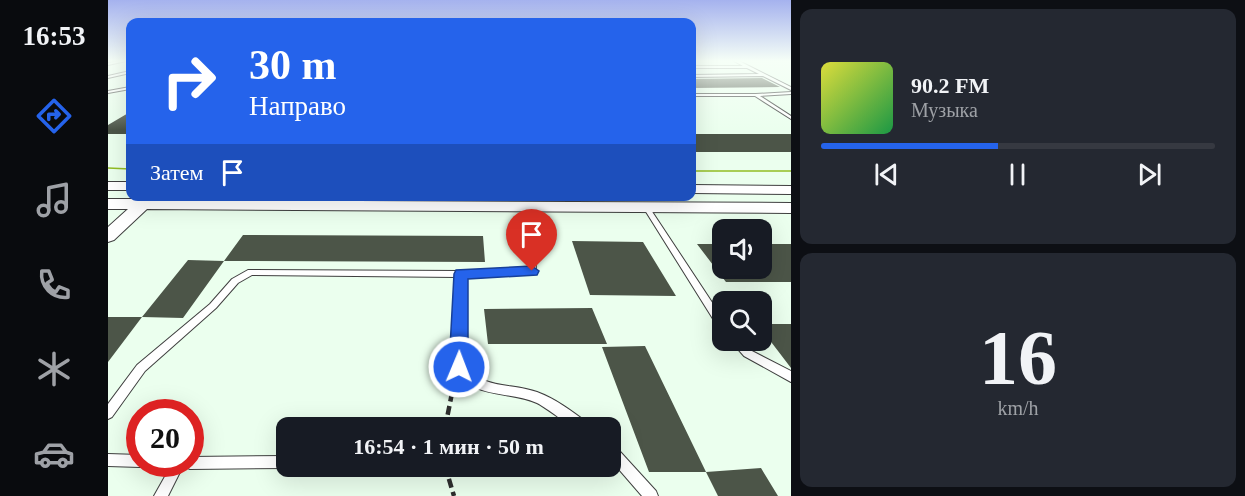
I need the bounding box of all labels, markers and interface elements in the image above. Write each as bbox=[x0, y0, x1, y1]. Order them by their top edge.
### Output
text: 16:53 bbox=[23, 21, 86, 51]
icon: right bbox=[150, 42, 228, 120]
text: 30 m bbox=[249, 42, 337, 88]
text: 90.2 FM bbox=[911, 73, 989, 98]
text: Направо bbox=[249, 91, 346, 121]
icon: directions bbox=[33, 95, 75, 137]
text: Музыка bbox=[911, 99, 978, 121]
icon: arrive bbox=[216, 156, 249, 189]
icon: previous bbox=[870, 158, 903, 191]
icon: pause bbox=[1001, 158, 1034, 191]
icon: next bbox=[1133, 158, 1166, 191]
text: Затем bbox=[150, 160, 204, 185]
icon: music bbox=[33, 179, 75, 221]
pin bbox=[506, 209, 557, 271]
icon: arrive bbox=[515, 218, 548, 251]
map controls bbox=[712, 219, 772, 351]
button: sound bbox=[712, 219, 772, 279]
icon: phone bbox=[33, 264, 75, 306]
button: search bbox=[712, 291, 772, 351]
text: 16 bbox=[979, 314, 1057, 401]
position arrow bbox=[427, 335, 491, 399]
icon: climate bbox=[33, 348, 75, 390]
text: km/h bbox=[997, 397, 1039, 419]
speed limit sign: 20 bbox=[126, 399, 204, 477]
icon: car bbox=[33, 433, 75, 475]
text: 16:54 · 1 мин · 50 m bbox=[353, 434, 544, 459]

